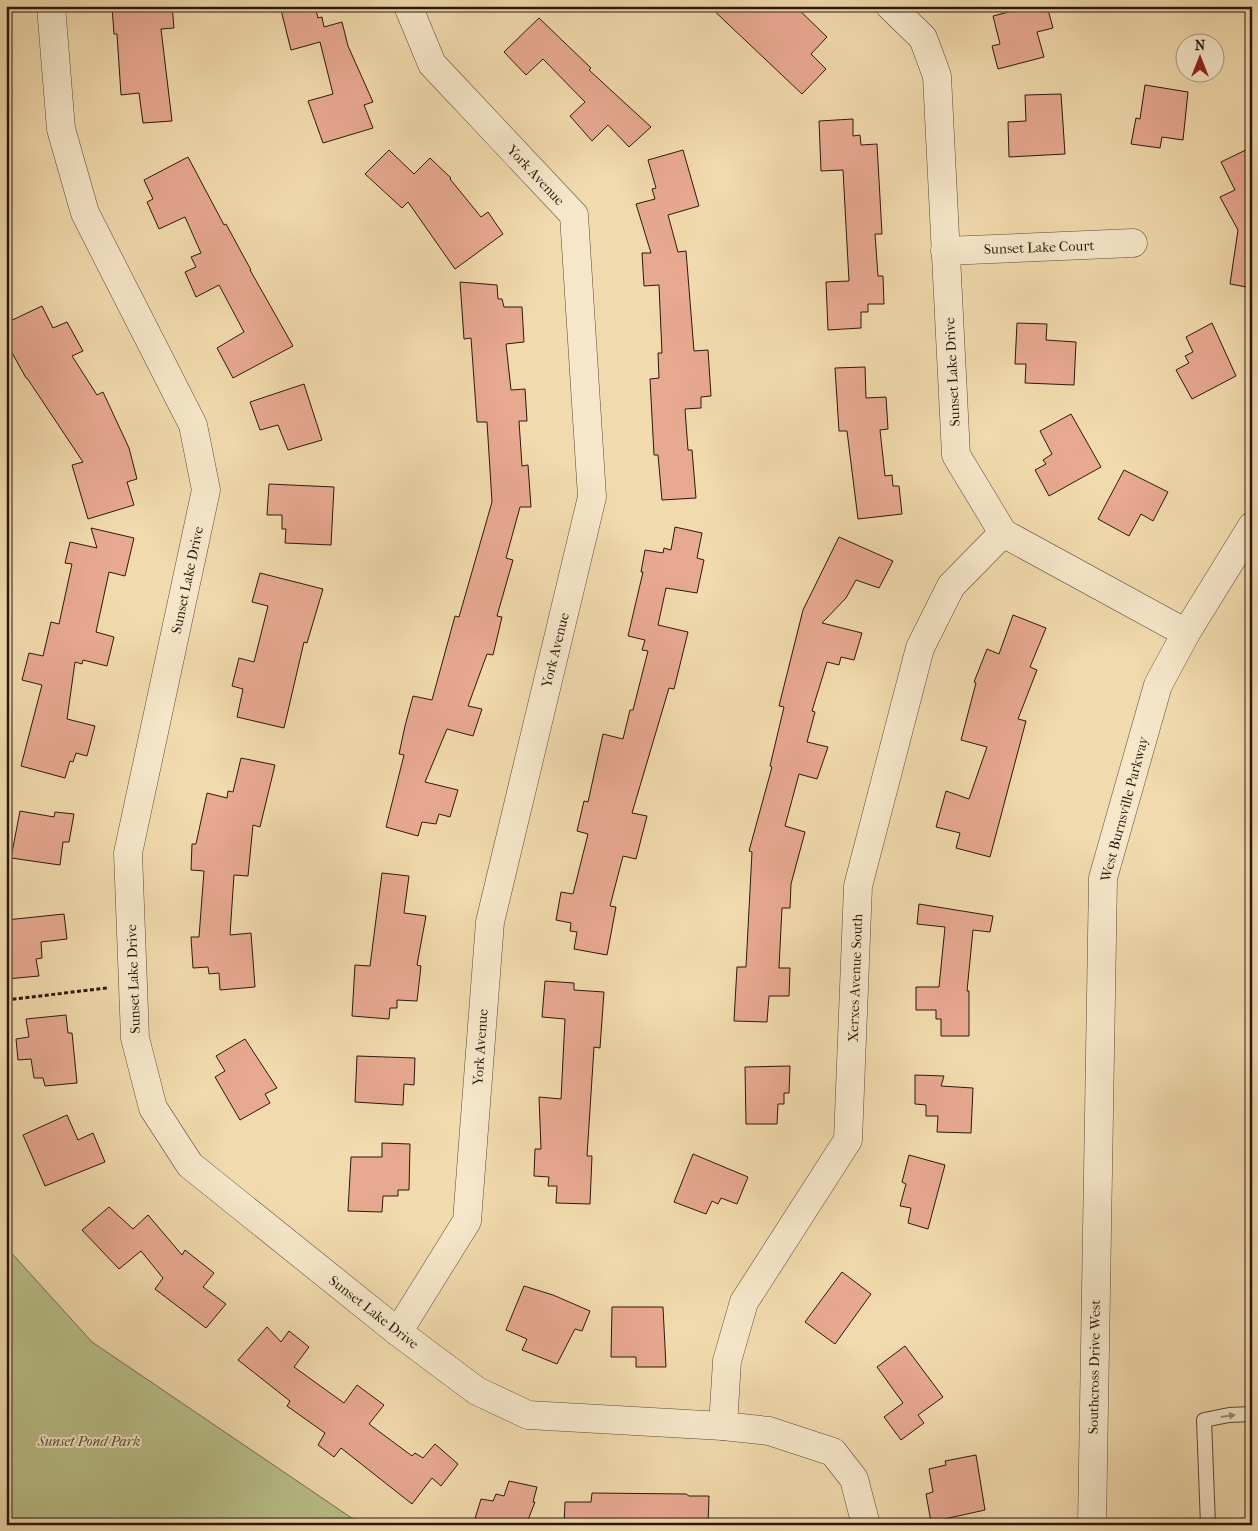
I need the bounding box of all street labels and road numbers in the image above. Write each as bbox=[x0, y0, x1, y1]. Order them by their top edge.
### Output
street label: York Avenue bbox=[503, 141, 568, 209]
street label: Sunset Lake Court bbox=[983, 237, 1095, 258]
street label: Sunset Lake Drive bbox=[941, 317, 964, 427]
street label: Sunset Lake Drive bbox=[168, 525, 207, 635]
street label: York Avenue bbox=[538, 611, 573, 690]
street label: West Burnsville Parkway bbox=[1097, 734, 1152, 885]
street label: Xerxes Avenue South bbox=[845, 913, 866, 1043]
street label: Sunset Lake Drive bbox=[123, 924, 144, 1034]
street label: York Avenue bbox=[469, 1008, 492, 1087]
street label: Sunset Lake Drive bbox=[325, 1272, 422, 1353]
street label: Southcross Drive West bbox=[1085, 1300, 1104, 1434]

